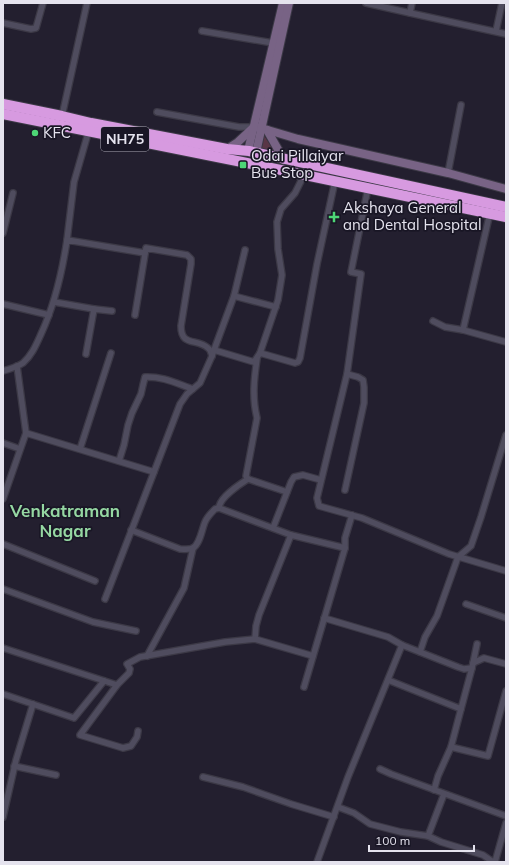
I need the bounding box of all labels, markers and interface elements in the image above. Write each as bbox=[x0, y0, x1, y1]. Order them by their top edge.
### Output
place label: KFC bbox=[43, 123, 71, 142]
road number: NH75 bbox=[101, 127, 149, 151]
marker: KFC bbox=[30, 128, 40, 138]
place label: Odai Pillaiyar Bus Stop bbox=[251, 146, 344, 182]
marker: Odai Pillaiyar Bus Stop bbox=[238, 160, 248, 170]
place label: Akshaya General and Dental Hospital bbox=[343, 198, 481, 234]
marker: Akshaya General and Dental Hospital bbox=[328, 211, 340, 223]
district label: Venkatraman Nagar bbox=[9, 500, 120, 541]
scale bar bbox=[369, 827, 474, 853]
text: 100 m bbox=[375, 833, 410, 848]

